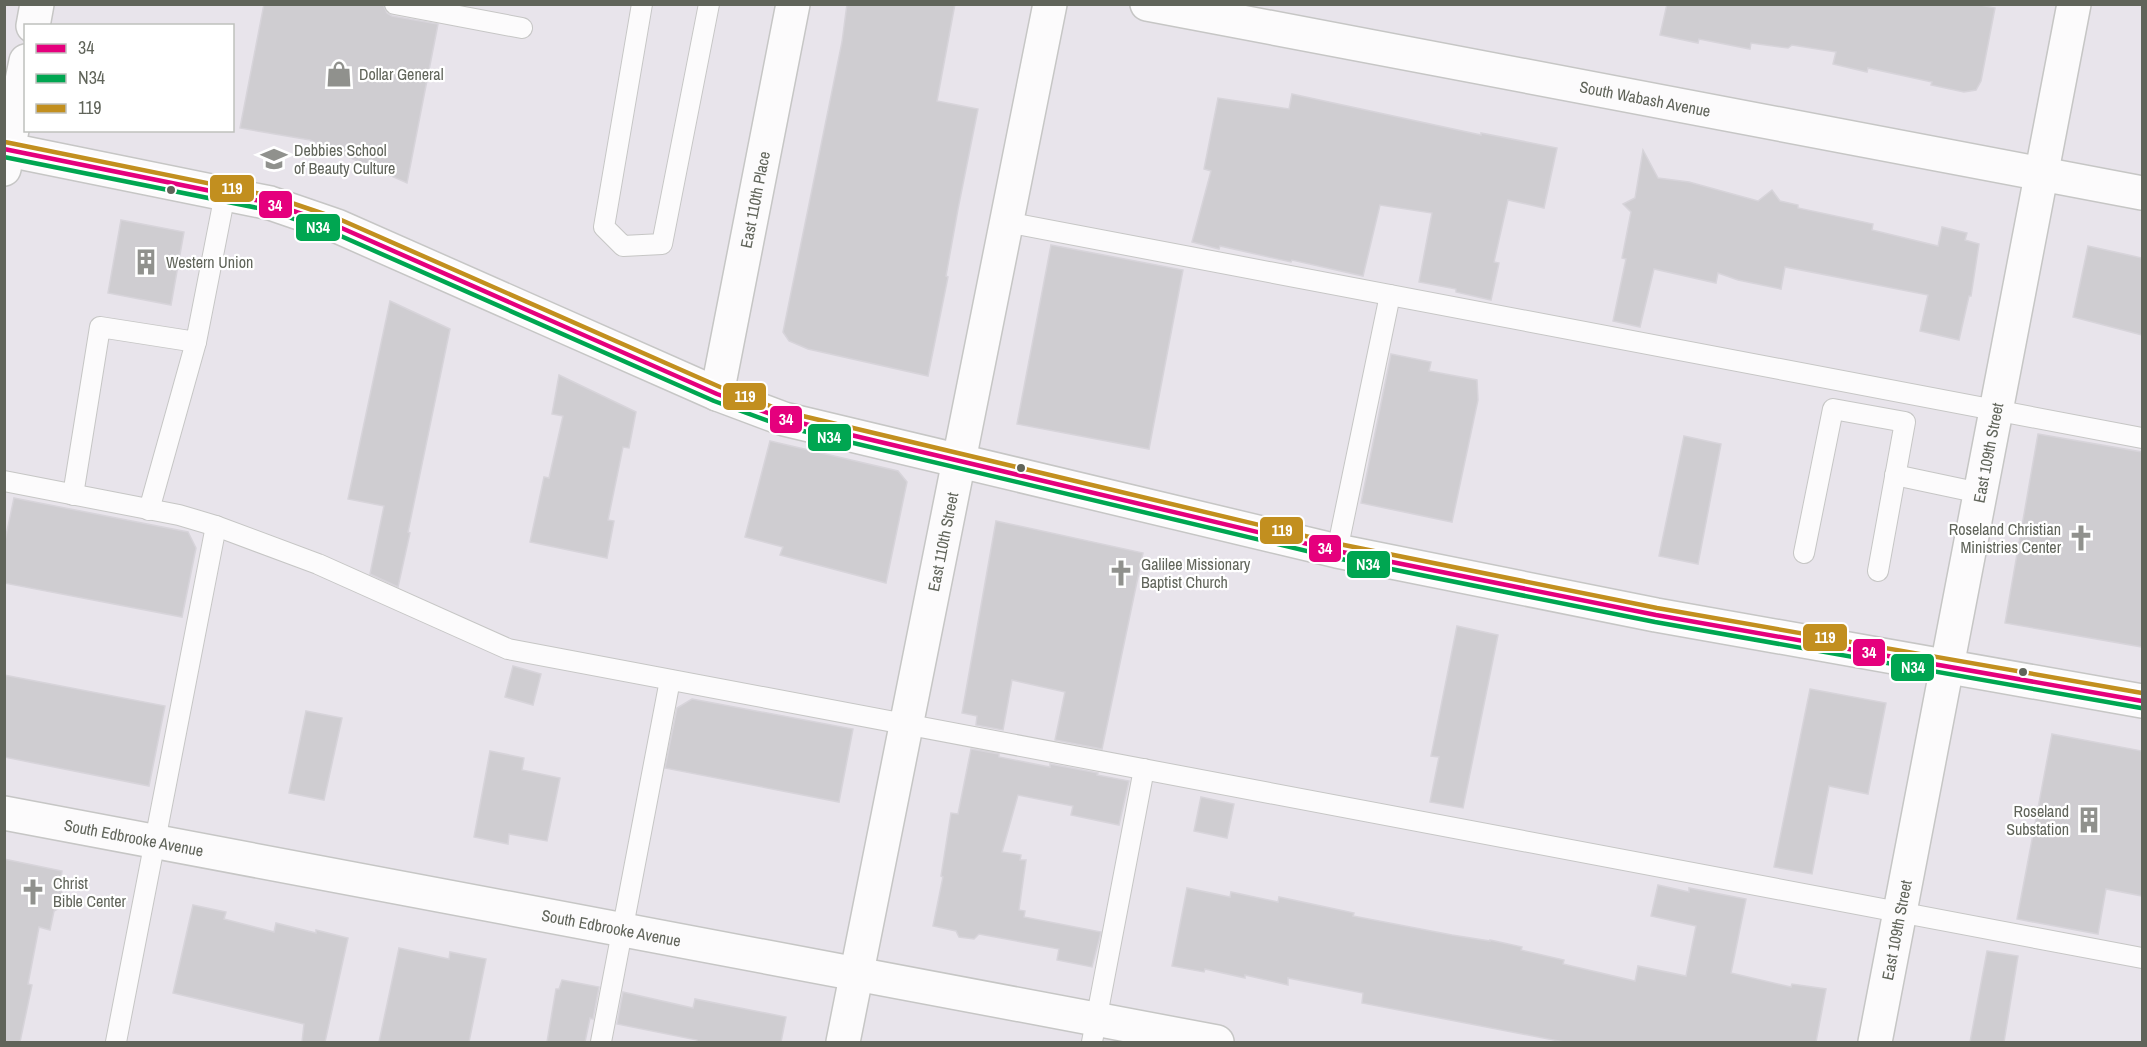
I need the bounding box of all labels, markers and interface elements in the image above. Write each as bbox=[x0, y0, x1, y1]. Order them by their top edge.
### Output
legend bbox=[24, 24, 234, 132]
text: 34 bbox=[78, 35, 94, 60]
shop icon: Dollar General bbox=[324, 59, 354, 89]
place label: Dollar General bbox=[359, 63, 444, 85]
text: N34 bbox=[78, 65, 105, 90]
street label: South Wabash Avenue bbox=[1578, 75, 1712, 122]
text: 119 bbox=[78, 95, 102, 120]
place label: Debbies School of Beauty Culture bbox=[294, 139, 395, 179]
school or university icon: Debbies School of Beauty Culture bbox=[259, 144, 289, 174]
street label: East 110th Place bbox=[735, 149, 775, 250]
line badge: 119 bbox=[209, 174, 255, 203]
text: 119 bbox=[221, 177, 243, 199]
unlabelled marker bbox=[165, 184, 177, 196]
line badge: 34 bbox=[258, 190, 293, 219]
text: 34 bbox=[268, 194, 283, 216]
line badge: N34 bbox=[295, 213, 341, 242]
text: N34 bbox=[306, 216, 331, 238]
building icon: Western Union bbox=[131, 247, 161, 277]
place label: Western Union bbox=[166, 251, 253, 273]
line badge: 119 bbox=[722, 382, 767, 411]
text: 119 bbox=[734, 385, 756, 407]
street label: East 109th Street bbox=[1968, 400, 2008, 505]
line badge: 34 bbox=[769, 405, 803, 434]
text: 34 bbox=[779, 408, 794, 430]
line badge: N34 bbox=[807, 423, 852, 452]
text: N34 bbox=[817, 426, 842, 448]
unlabelled marker bbox=[1015, 462, 1027, 474]
street label: East 110th Street bbox=[922, 490, 963, 593]
line badge: 119 bbox=[1259, 516, 1304, 545]
place label: Roseland Christian Ministries Center bbox=[1949, 518, 2062, 558]
text: 119 bbox=[1271, 519, 1293, 541]
church icon: Roseland Christian Ministries Center bbox=[2066, 523, 2096, 553]
line badge: 34 bbox=[1308, 534, 1342, 563]
text: 34 bbox=[1318, 537, 1333, 559]
line badge: N34 bbox=[1346, 550, 1391, 579]
place label: Galilee Missionary Baptist Church bbox=[1141, 553, 1251, 593]
text: N34 bbox=[1356, 553, 1381, 575]
church icon: Galilee Missionary Baptist Church bbox=[1106, 558, 1136, 588]
line badge: 119 bbox=[1802, 623, 1848, 652]
text: 119 bbox=[1814, 626, 1836, 648]
line badge: 34 bbox=[1852, 638, 1886, 667]
text: 34 bbox=[1862, 641, 1877, 663]
line badge: N34 bbox=[1890, 653, 1935, 682]
text: N34 bbox=[1901, 656, 1926, 678]
unlabelled marker bbox=[2017, 666, 2029, 678]
place label: Roseland Substation bbox=[2006, 800, 2069, 840]
building icon: Roseland Substation bbox=[2074, 805, 2104, 835]
street label: South Edbrooke Avenue bbox=[62, 814, 205, 861]
place label: Christ Bible Center bbox=[53, 872, 127, 912]
church icon: Christ Bible Center bbox=[18, 877, 48, 907]
street label: East 109th Street bbox=[1876, 878, 1917, 982]
street label: South Edbrooke Avenue bbox=[540, 904, 683, 952]

